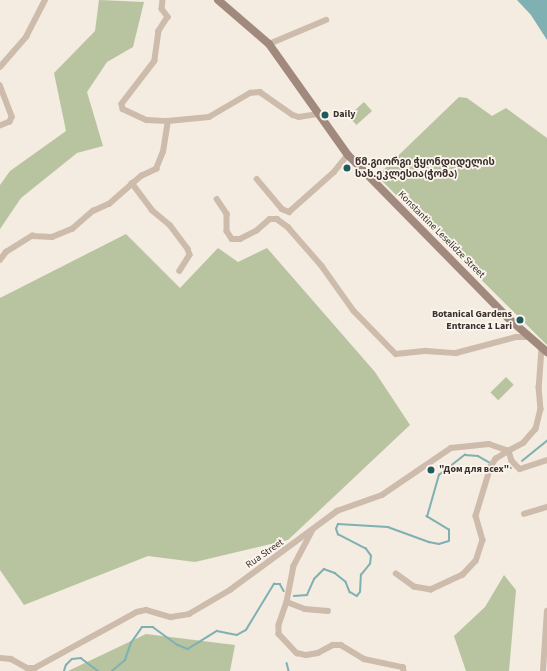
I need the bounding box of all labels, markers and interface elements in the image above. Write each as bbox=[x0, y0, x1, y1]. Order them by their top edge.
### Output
place label: Daily bbox=[333, 109, 355, 121]
marker: Daily bbox=[320, 110, 330, 120]
place label: წმ.გიორგი ჭყონდიდელის სახ.ეკლესია(ჭომა) bbox=[355, 156, 495, 180]
marker: წმ.გიორგი ჭყონდიდელის სახ.ეკლესია(ჭომა) bbox=[342, 163, 352, 173]
street label: Konstantine Leselidze Street bbox=[395, 189, 487, 281]
place label: Botanical Gardens Entrance 1 Lari bbox=[432, 308, 512, 332]
marker: Botanical Gardens Entrance 1 Lari bbox=[515, 315, 525, 325]
place label: "Дом для всех" bbox=[439, 464, 509, 476]
marker: "Дом для всех" bbox=[426, 465, 436, 475]
street label: Rua Street bbox=[244, 537, 286, 571]

